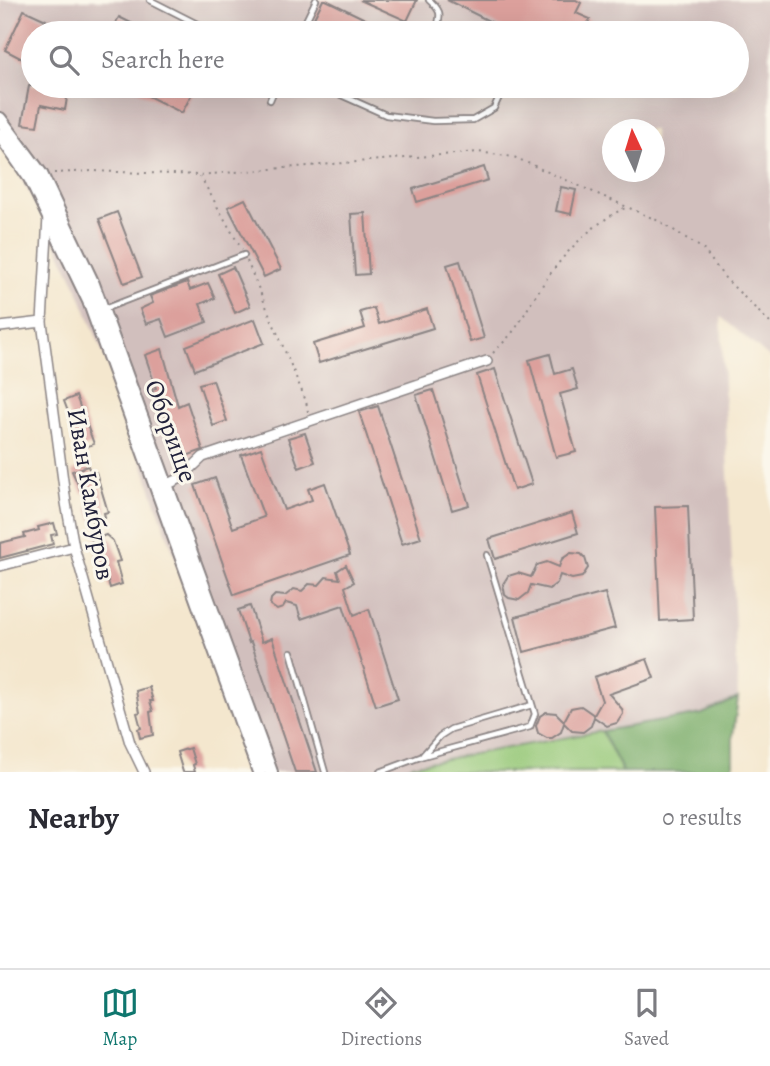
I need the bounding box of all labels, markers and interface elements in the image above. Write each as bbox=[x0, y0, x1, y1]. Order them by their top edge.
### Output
search box bbox=[21, 21, 749, 98]
icon: search bbox=[45, 41, 83, 79]
text: Search here bbox=[101, 42, 225, 77]
north arrow bbox=[602, 119, 665, 182]
street label: Оборище bbox=[136, 375, 206, 487]
street label: Иван Камбуров bbox=[59, 405, 123, 583]
text: Nearby bbox=[28, 798, 119, 838]
text: 0 results bbox=[662, 802, 742, 833]
tab: Map bbox=[101, 984, 139, 1052]
tab: Directions bbox=[341, 984, 422, 1052]
tab: Saved bbox=[624, 984, 669, 1052]

